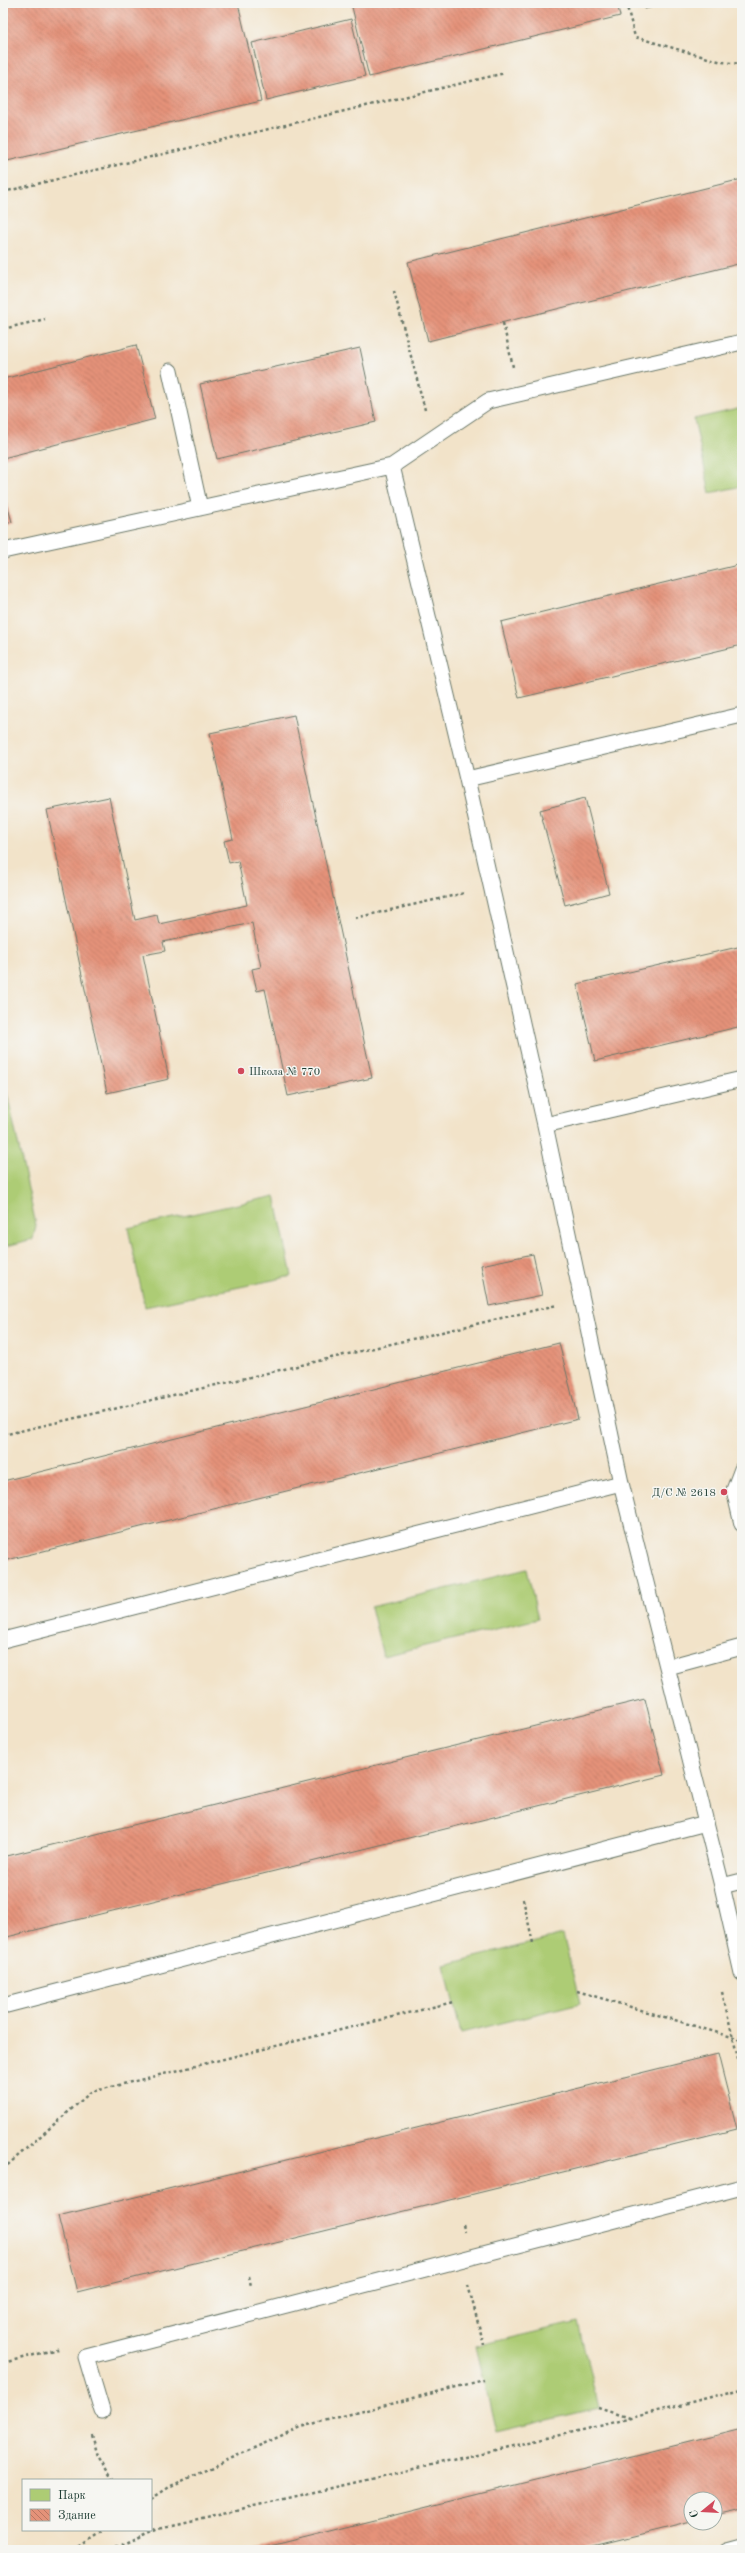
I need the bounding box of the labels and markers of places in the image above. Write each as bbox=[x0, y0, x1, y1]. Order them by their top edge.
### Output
marker: Школа № 770 bbox=[236, 1066, 246, 1076]
place label: Школа № 770 bbox=[249, 1067, 320, 1078]
marker: Д/C № 2618 bbox=[719, 1487, 729, 1497]
place label: Д/C № 2618 bbox=[652, 1488, 716, 1499]

